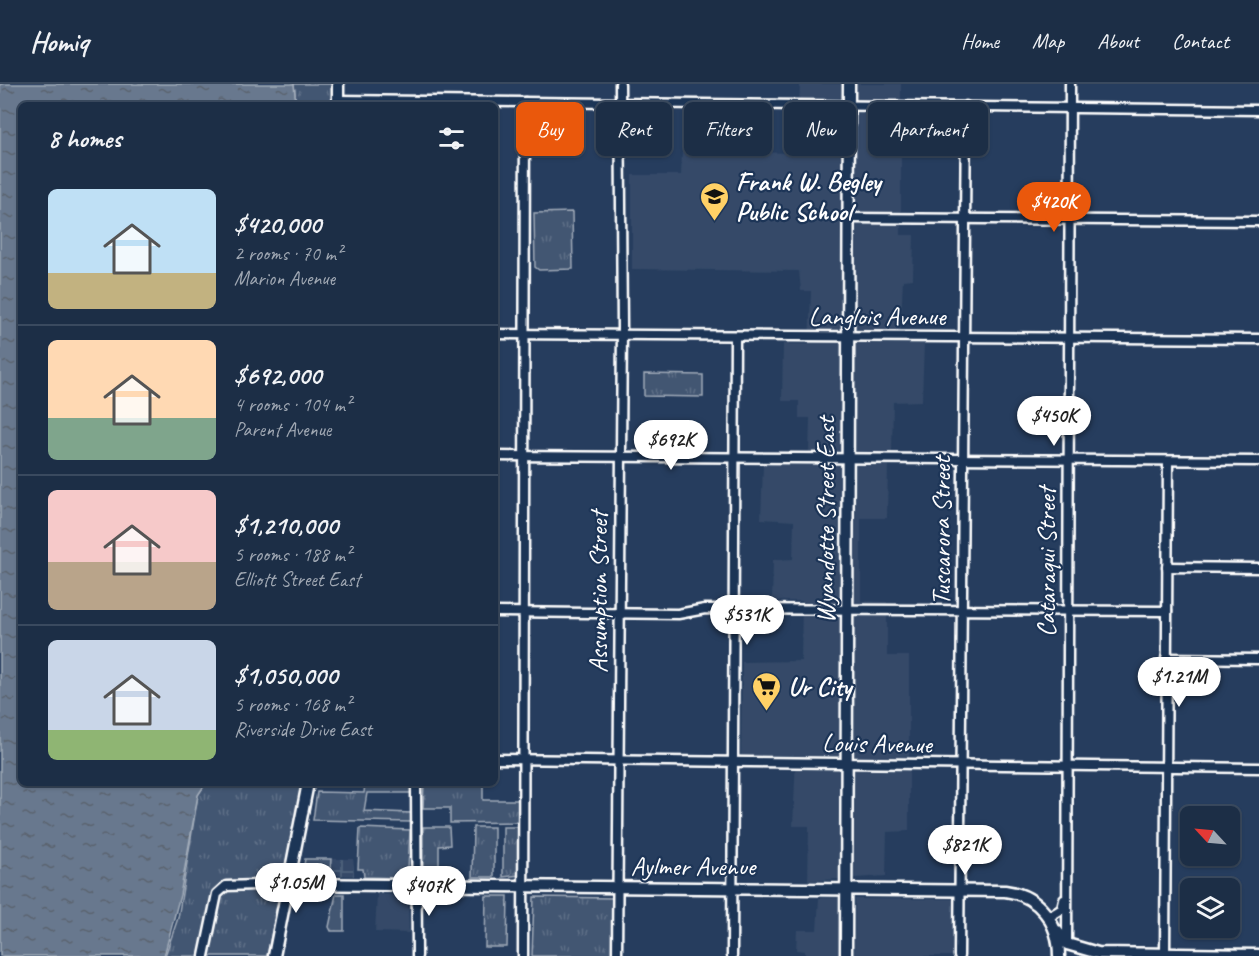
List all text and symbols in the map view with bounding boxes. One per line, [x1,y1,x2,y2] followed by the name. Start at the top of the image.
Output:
[30,24,88,59] text: Homiq
[961,28,999,54] text: Home
[1032,28,1064,54] text: Map
[1097,28,1139,54] text: About
[1172,28,1229,54] text: Contact
[516,102,584,156] chip: Buy
[596,102,672,156] chip: Rent
[684,102,772,156] chip: Filters
[784,102,856,156] chip: New
[868,102,988,156] chip: Apartment
[48,122,121,155] text: 8 homes
[435,122,468,155] icon: filters
[736,165,884,228] place label: Frank W. Begley Public School
[699,180,731,222] school or university icon: Frank W. Begley Public School
[1012,182,1096,233] pin: $420K
[1031,189,1077,214] text: $420K
[234,208,321,241] text: $420,000
[96,213,168,285] icon: home
[234,241,342,266] text: 2 rooms · 70 m²
[234,266,335,291] text: Marion Avenue
[809,300,947,333] street label: Langlois Avenue
[234,359,321,392] text: $692,000
[96,364,168,436] icon: home
[234,392,351,417] text: 4 rooms · 104 m²
[1012,396,1096,447] pin: $450K
[1031,403,1077,428] text: $450K
[809,414,842,623] street label: Wyandotte Street East
[234,417,331,442] text: Parent Avenue
[629,420,713,471] pin: $692K
[648,427,694,452] text: $692K
[925,454,958,606] street label: Tuscarora Street
[1030,484,1063,637] street label: Cataraqui Street
[582,508,615,673] street label: Assumption Street
[234,509,338,542] text: $1,210,000
[96,514,168,586] icon: home
[234,542,351,567] text: 5 rooms · 188 m²
[234,567,360,592] text: Elliott Street East
[705,595,789,646] pin: $531K
[724,602,770,627] text: $531K
[1130,657,1228,708] pin: $1.21M
[234,659,337,692] text: $1,050,000
[96,664,168,736] icon: home
[1152,664,1206,689] text: $1.21M
[751,670,783,712] supermarket icon: Ur City
[788,670,855,703] place label: Ur City
[234,692,351,717] text: 5 rooms · 168 m²
[234,717,372,742] text: Riverside Drive East
[822,726,934,761] street label: Louis Avenue
[1180,806,1240,866] north arrow
[1180,806,1240,938] map controls
[923,825,1007,876] pin: $821K
[942,832,988,857] text: $821K
[631,850,758,883] street label: Aylmer Avenue
[247,863,345,914] pin: $1.05M
[387,866,471,917] pin: $407K
[269,870,323,895] text: $1.05M
[406,873,452,898] text: $407K
[1180,878,1240,938] button: layers

